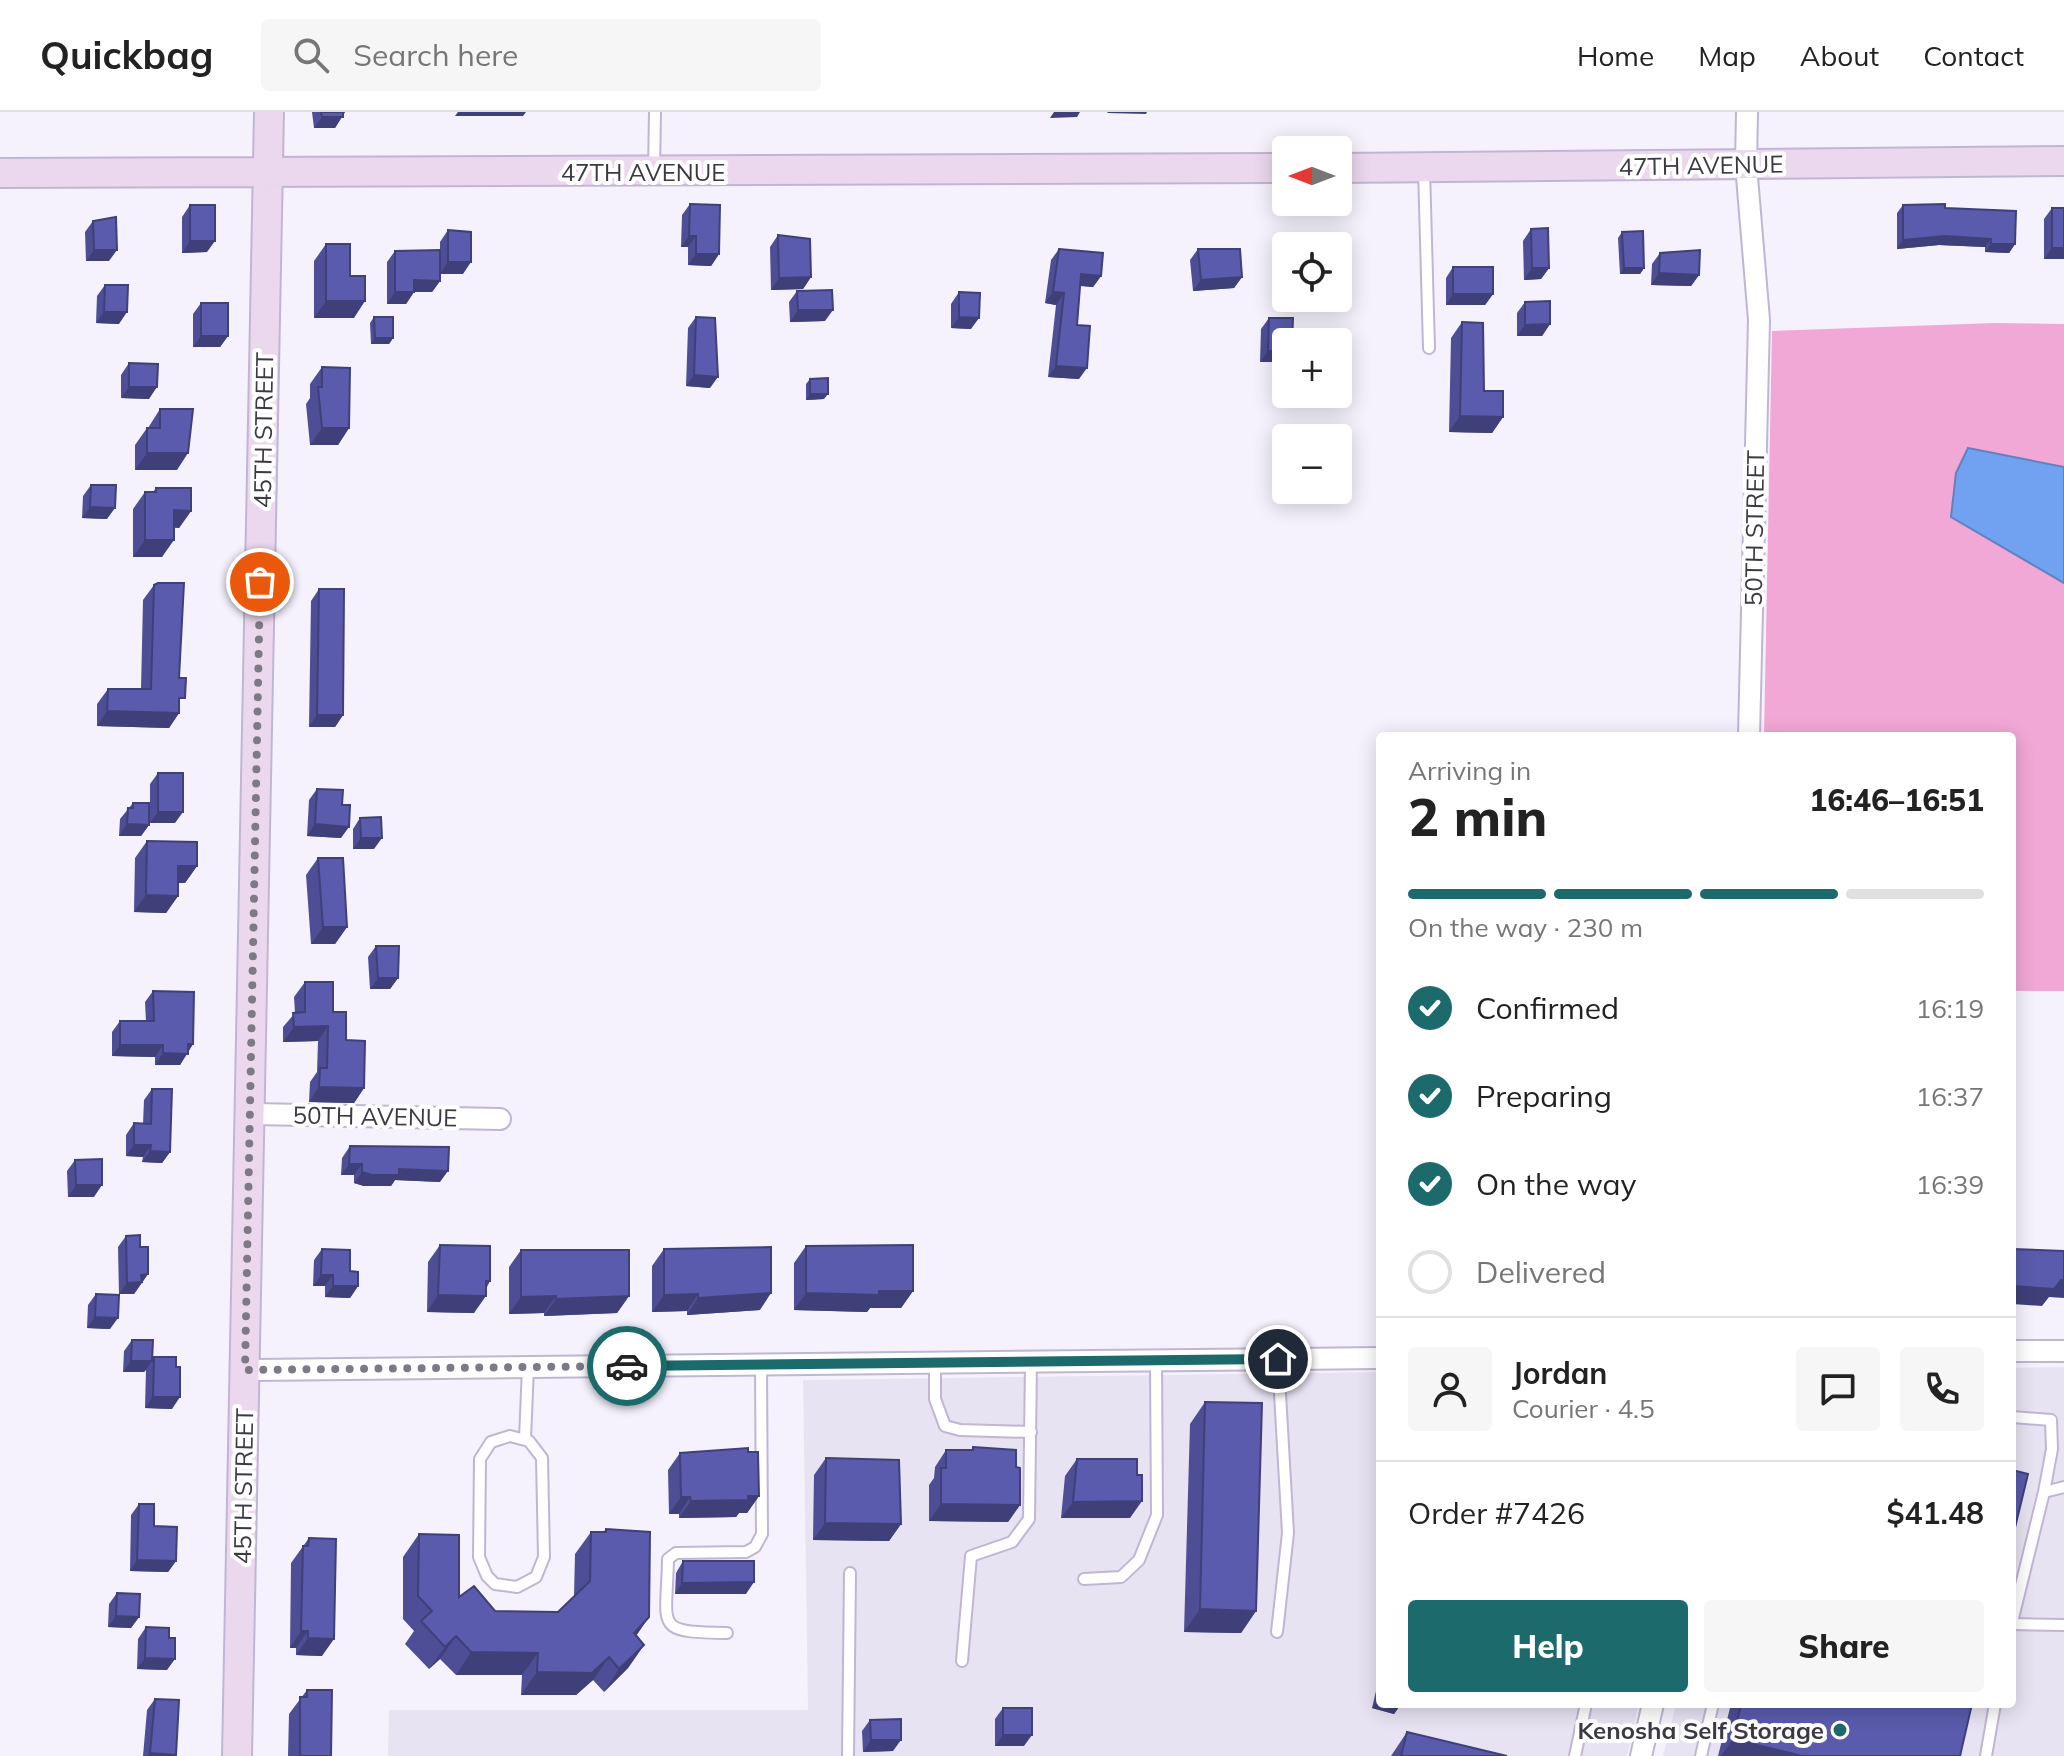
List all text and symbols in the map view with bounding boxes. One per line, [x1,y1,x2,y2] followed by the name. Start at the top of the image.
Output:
[261,19,821,91] search box
[40,31,213,79] text: Quickbag
[289,33,333,77] icon: search
[353,36,518,74] text: Search here
[1577,38,1654,73] text: Home
[1698,38,1756,73] text: Map
[1800,38,1879,73] text: About
[1923,38,2024,73] text: Contact
[1272,136,1352,216] north arrow
[1272,136,1352,504] map controls
[1618,149,1784,181] street label: 47TH AVENUE
[561,157,725,187] street label: 47TH AVENUE
[1272,232,1352,312] button: locate
[1272,328,1352,408] button: +
[247,351,279,508] street label: 45TH STREET
[1272,424,1352,504] button: −
[1738,449,1770,606] street label: 50TH STREET
[226,548,294,616] pin
[238,560,282,604] icon: bag
[1408,754,1531,787] text: Arriving in
[1809,781,1984,819] text: 16:46–16:51
[1408,784,1547,849] text: 2 min
[1408,911,1643,944] text: On the way · 230 m
[1408,986,1452,1030] icon: check
[1476,989,1619,1027] text: Confirmed
[1916,992,1984,1025] text: 16:19
[1408,1074,1452,1118] icon: check
[1476,1077,1612,1115] text: Preparing
[1916,1080,1984,1113] text: 16:37
[292,1100,458,1132] street label: 50TH AVENUE
[1408,1162,1452,1206] icon: check
[1476,1165,1636,1203] text: On the way
[1916,1168,1984,1201] text: 16:39
[1476,1253,1606,1291] text: Delivered
[1244,1325,1312,1393] pin
[587,1326,667,1406] courier
[1256,1337,1300,1381] icon: home
[605,1344,649,1388] icon: car
[1408,1347,1492,1431] button: person
[1796,1347,1880,1431] button: chat
[1900,1347,1984,1431] button: phone
[1512,1354,1607,1392] text: Jordan
[1512,1392,1655,1425] text: Courier · 4.5
[227,1407,259,1564] street label: 45TH STREET
[1408,1494,1585,1532] text: Order #7426
[1887,1494,1984,1532] text: $41.48
[1408,1600,1688,1692] button: Help
[1704,1600,1984,1692] button: Share
[1577,1715,1824,1745] place label: Kenosha Self Storage
[1831,1721,1849,1739] marker: Kenosha Self Storage

